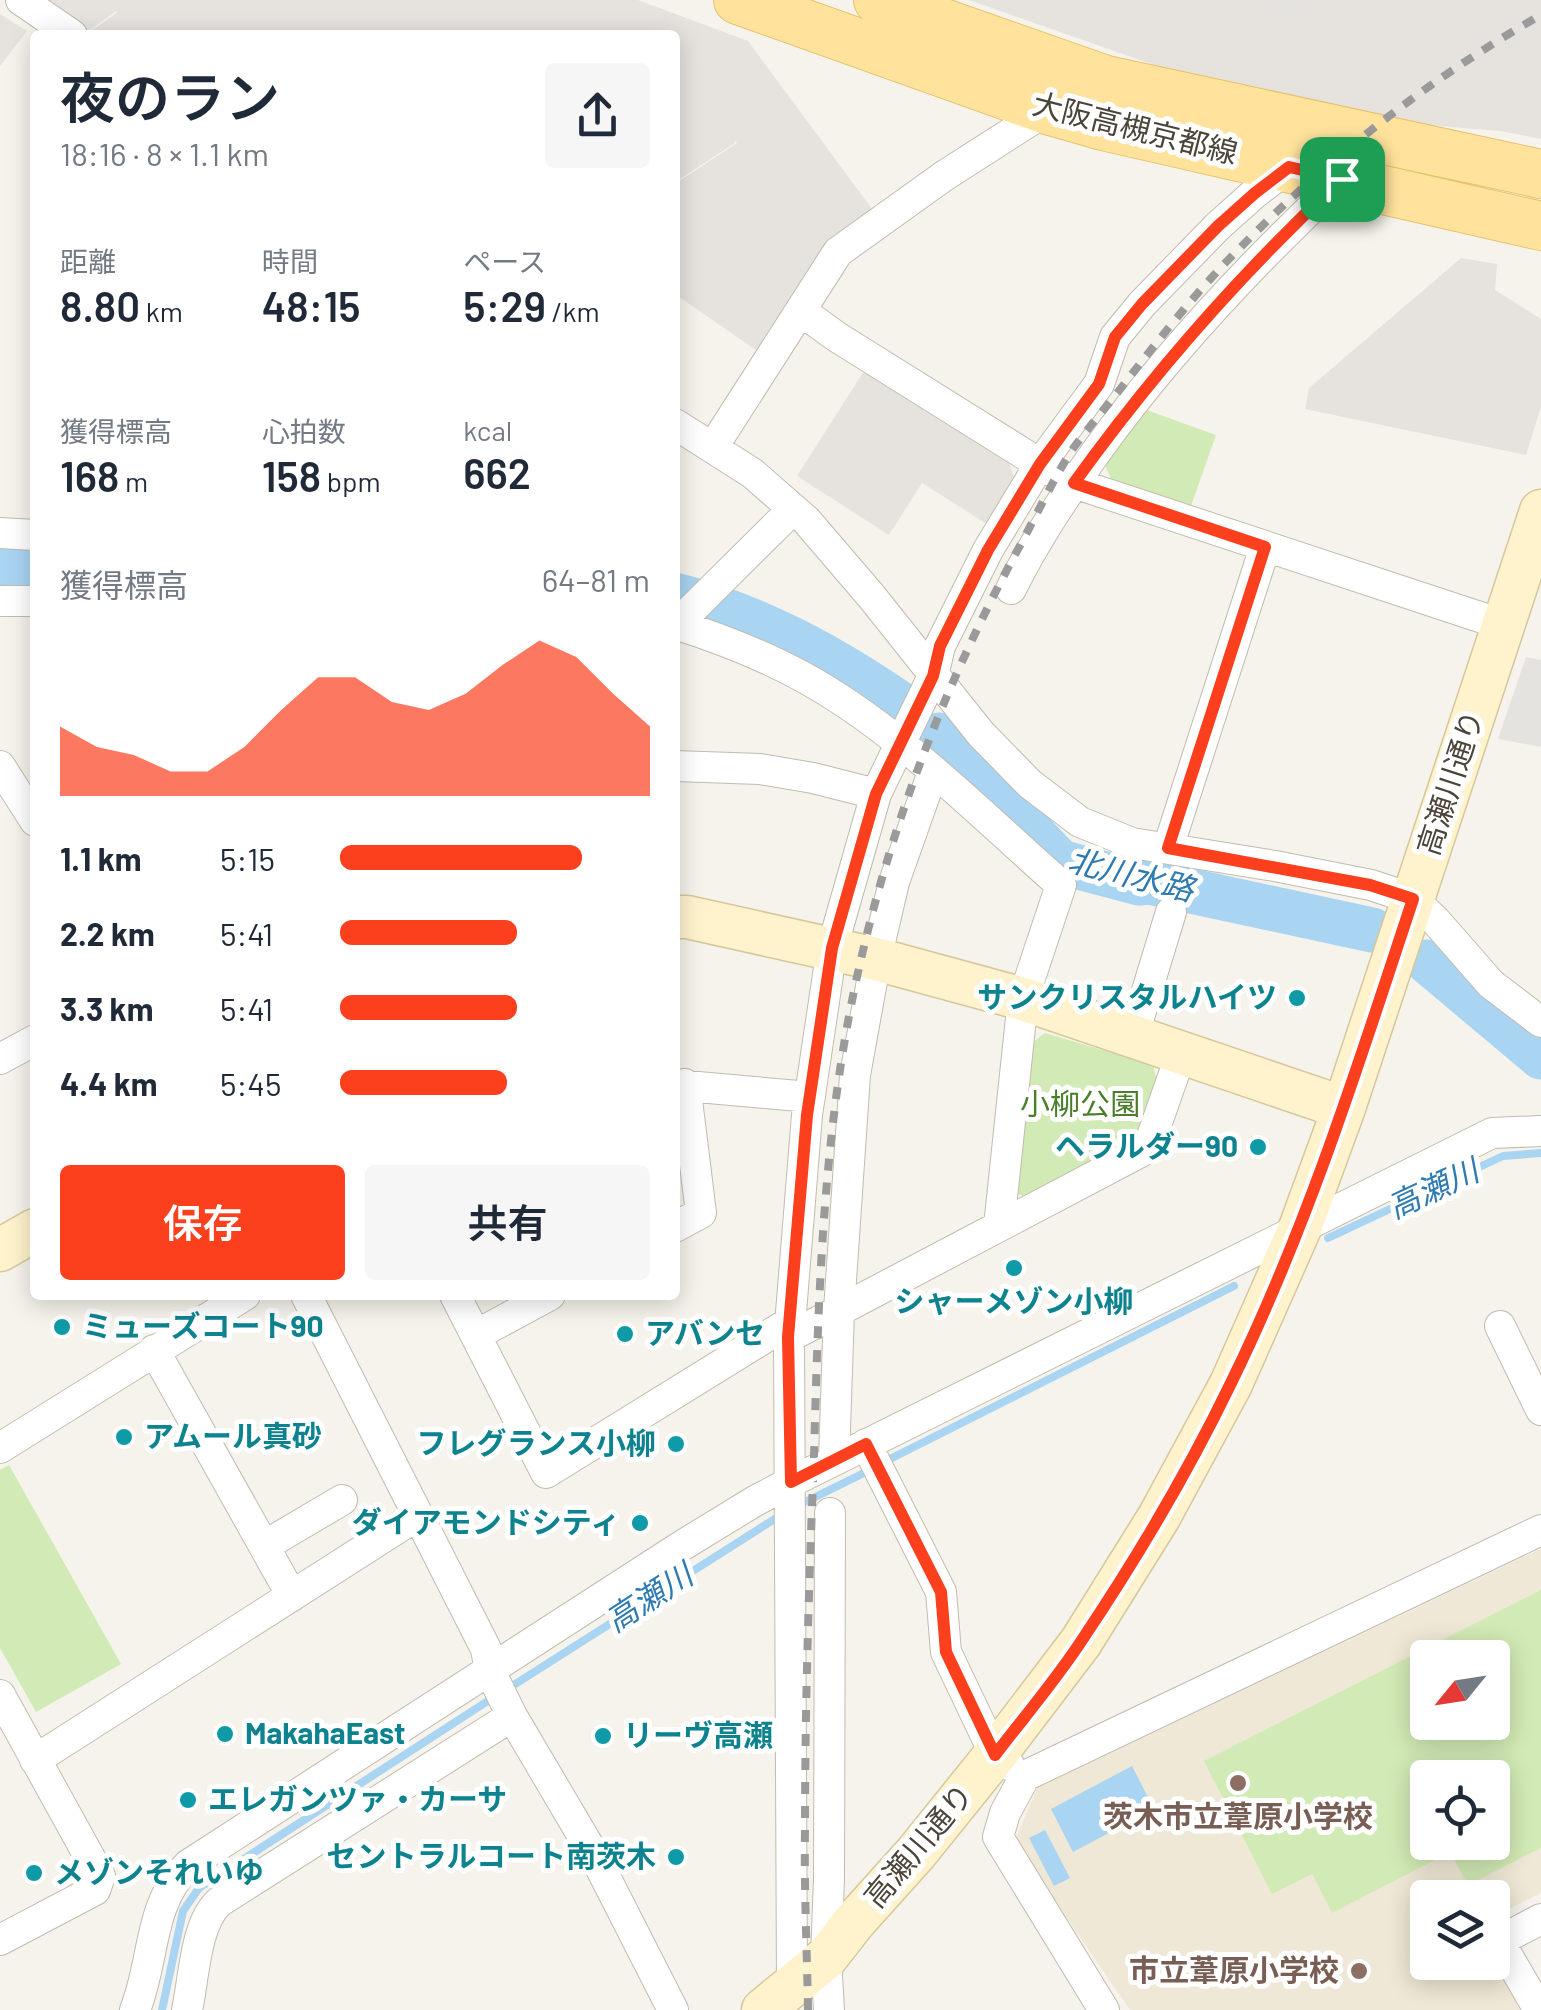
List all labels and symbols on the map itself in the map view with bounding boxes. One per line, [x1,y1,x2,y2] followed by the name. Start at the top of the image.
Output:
[1029,84,1242,170] street label: 大阪高槻京都線
[1300,137,1385,222] pin
[1409,705,1489,859] street label: 高瀬川通り
[1065,839,1201,908] water label: 北川水路
[978,978,1277,1014] place label: サンクリスタルハイツ
[1286,987,1308,1009] marker: サンクリスタルハイツ
[1020,1085,1140,1121] park label: 小柳公園
[1055,1127,1238,1163] place label: ヘラルダー90
[1247,1136,1269,1158] marker: ヘラルダー90
[1381,1148,1486,1225] water label: 高瀬川
[1003,1257,1025,1279] marker: シャーメゾン小柳
[895,1282,1133,1318] place label: シャーメゾン小柳
[82,1307,324,1343] place label: ミューズコート90
[645,1314,765,1350] place label: アバンセ
[51,1316,73,1338] marker: ミューズコート90
[614,1323,636,1345] marker: アバンセ
[144,1417,322,1453] place label: アムール真砂
[417,1424,656,1460] place label: フレグランス小柳
[113,1426,135,1448] marker: アムール真砂
[665,1433,687,1455] marker: フレグランス小柳
[352,1503,620,1539] place label: ダイアモンドシティ
[629,1512,651,1534] marker: ダイアモンドシティ
[597,1553,701,1638] water label: 高瀬川
[1410,1640,1510,1740] north arrow
[245,1714,406,1750] place label: MakahaEast
[623,1716,773,1752] place label: リーヴ高瀬
[214,1723,236,1745] marker: MakahaEast
[592,1725,614,1747] marker: リーヴ高瀬
[1227,1772,1249,1794] marker: 茨木市立葦原小学校
[855,1776,979,1914] street label: 高瀬川通り
[208,1780,507,1816] place label: エレガンツァ・カーサ
[177,1789,199,1811] marker: エレガンツァ・カーサ
[1103,1797,1373,1833] place label: 茨木市立葦原小学校
[327,1837,656,1873] place label: セントラルコート南茨木
[665,1846,687,1868] marker: セントラルコート南茨木
[54,1853,264,1889] place label: メゾンそれいゆ
[23,1862,45,1884] marker: メゾンそれいゆ
[1129,1951,1339,1987] place label: 市立葦原小学校
[1348,1960,1370,1982] marker: 市立葦原小学校

